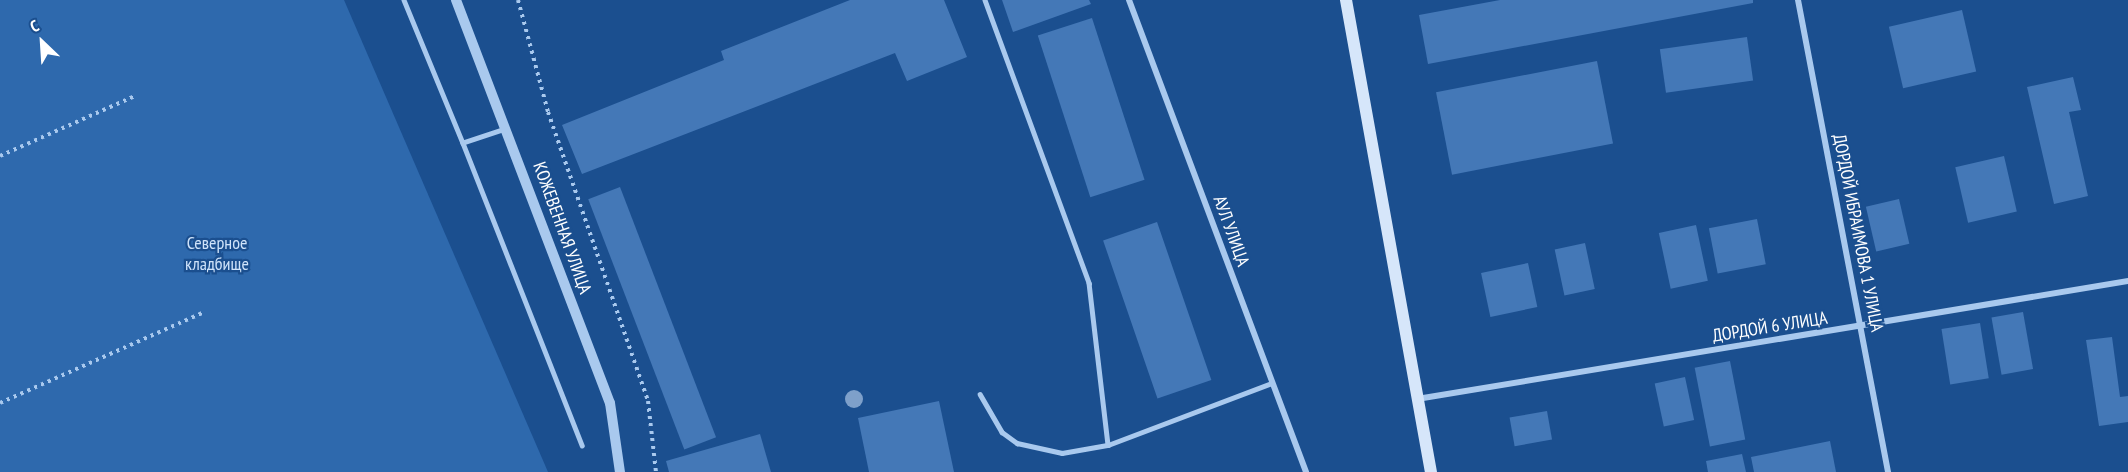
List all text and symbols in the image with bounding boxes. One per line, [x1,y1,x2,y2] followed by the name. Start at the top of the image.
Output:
[12,12,72,72] north arrow
[27,15,42,36] text: С
[1828,132,1888,334] street label: ДОРДОЙ ИБРАИМОВА 1 УЛИЦА
[528,159,596,297] street label: КОЖЕВЕННАЯ УЛИЦА
[1208,193,1254,269] street label: АУЛ УЛИЦА
[185,233,249,276] park label: Северное кладбище
[1711,307,1829,347] street label: ДОРДОЙ 6 УЛИЦА

